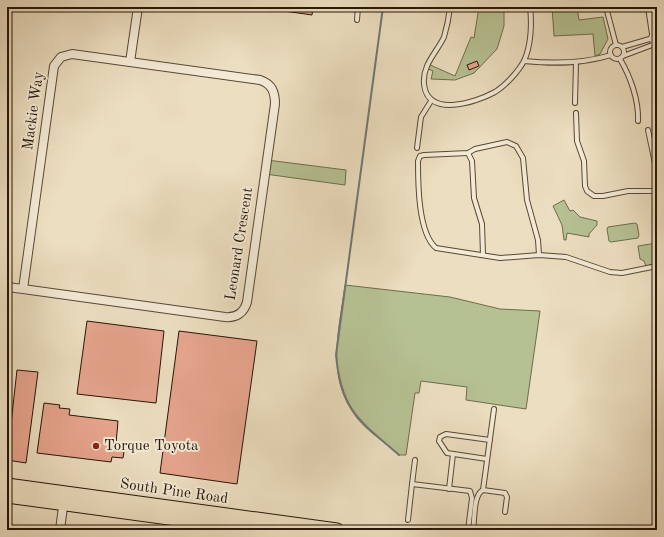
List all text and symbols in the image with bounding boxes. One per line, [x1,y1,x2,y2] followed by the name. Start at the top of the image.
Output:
[21,71,47,151] street label: Mackie Way
[224,186,256,302] street label: Leonard Crescent
[104,439,199,454] place label: Torque Toyota
[91,441,101,451] marker: Torque Toyota
[119,477,229,507] street label: South Pine Road

